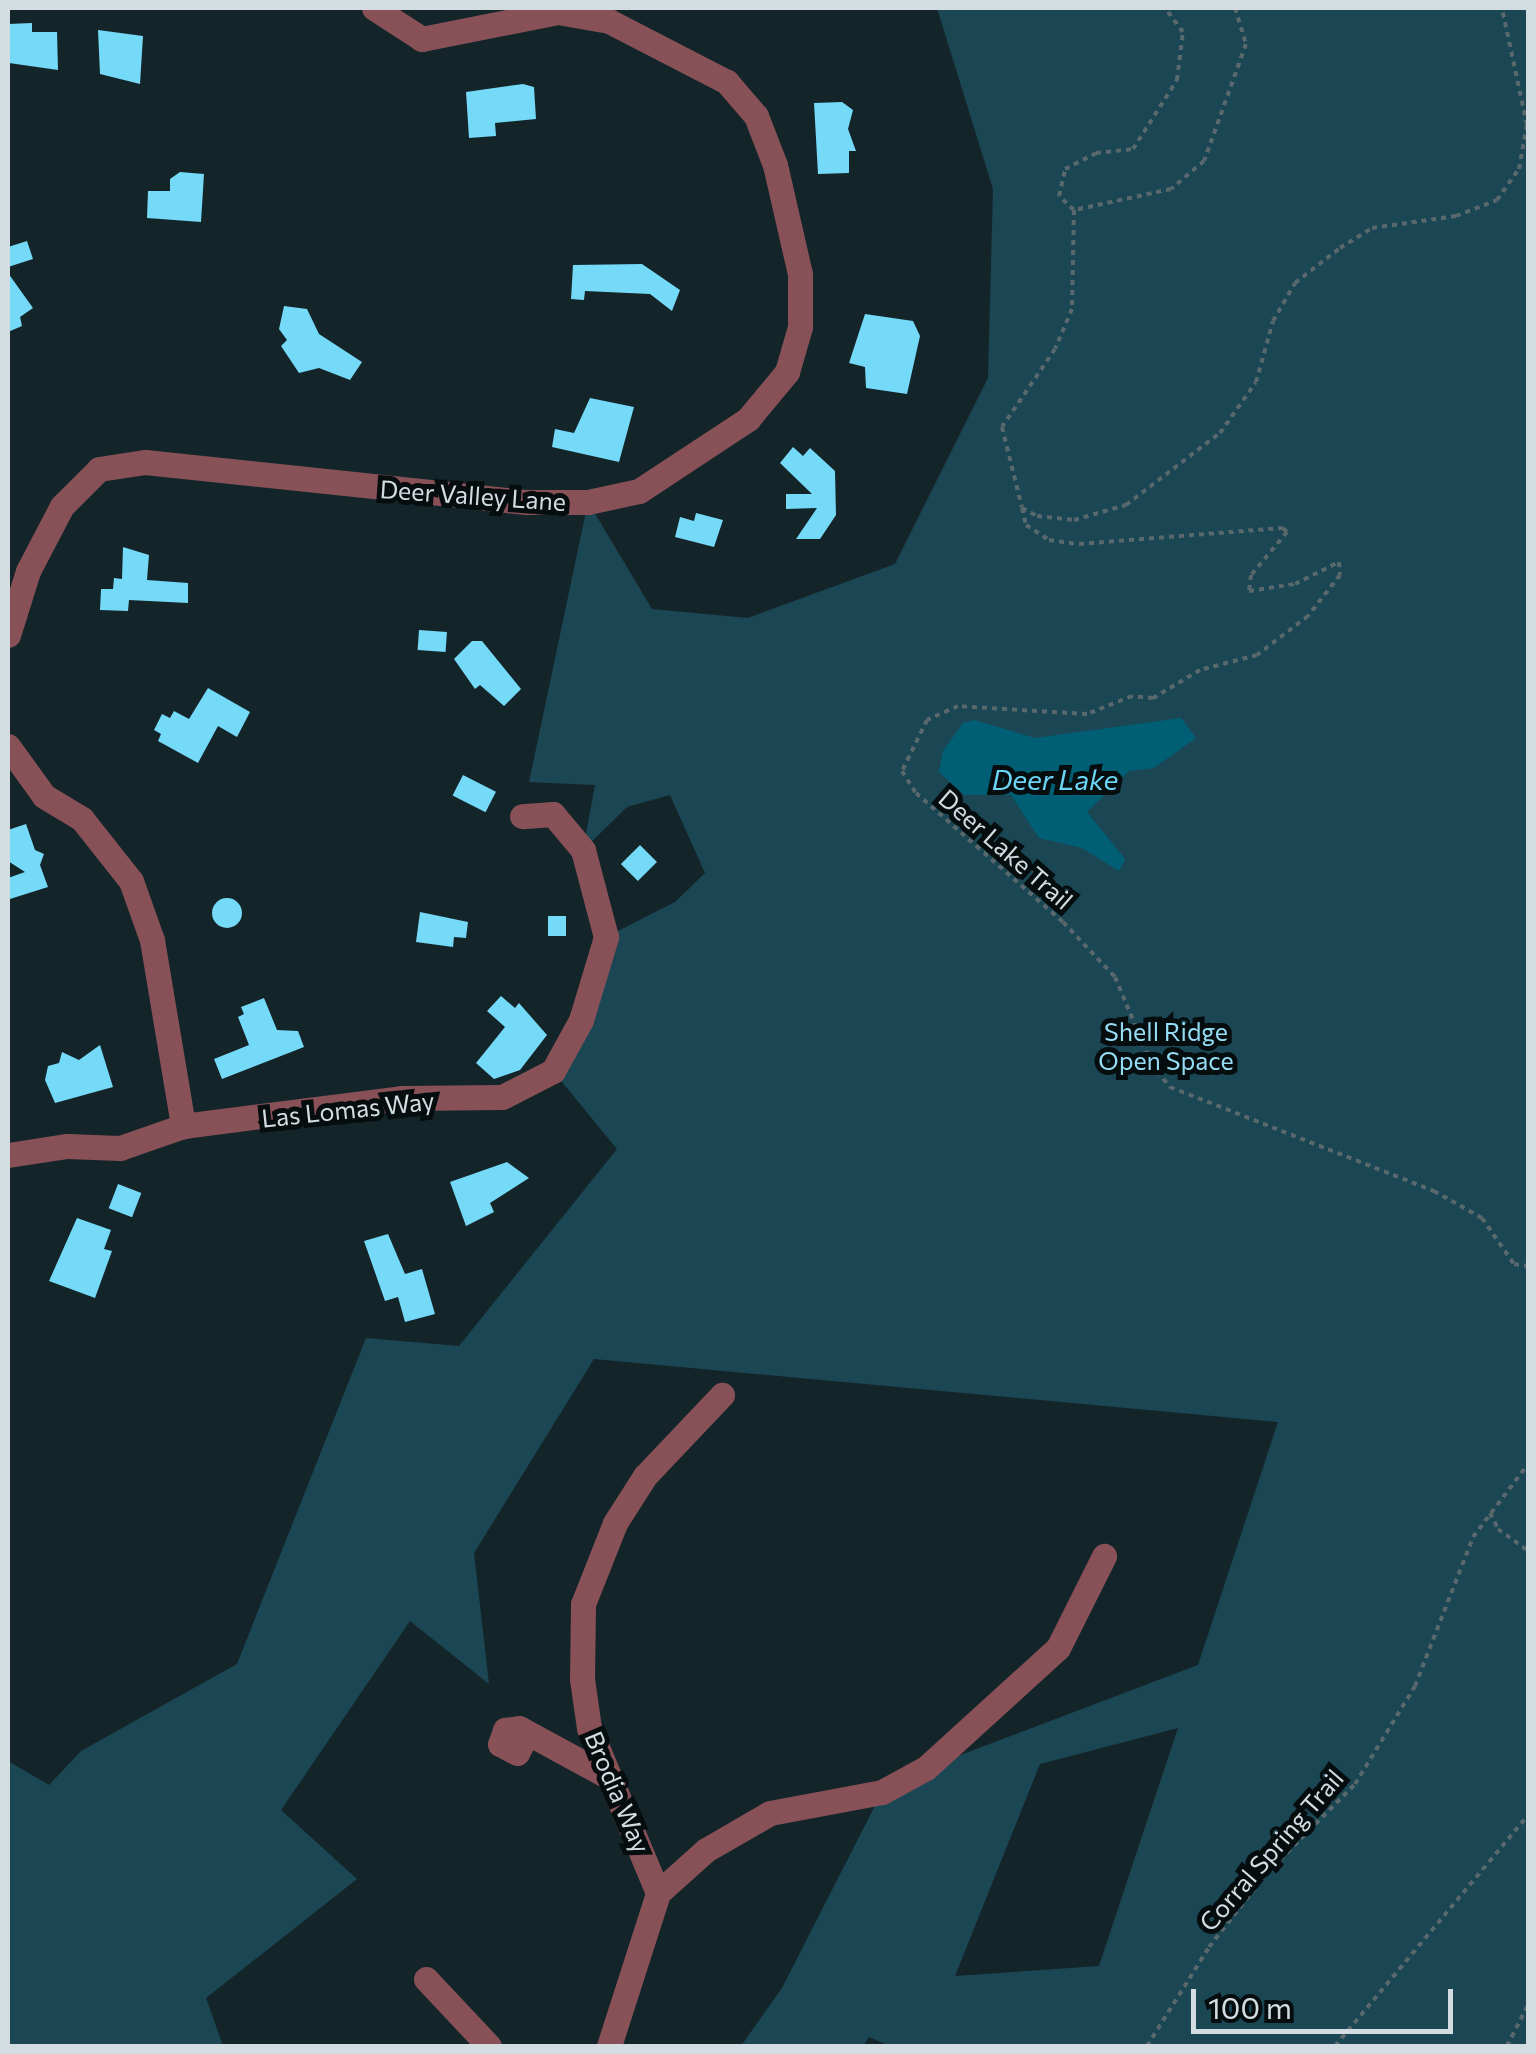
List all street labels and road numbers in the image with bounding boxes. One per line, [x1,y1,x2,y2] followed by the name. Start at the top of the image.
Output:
[379,474,567,516] street label: Deer Valley Lane
[933,783,1079,915] street label: Deer Lake Trail
[260,1085,436,1133] street label: Las Lomas Way
[579,1727,657,1857] street label: Brodia Way
[1193,1763,1349,1937] street label: Corral Spring Trail

